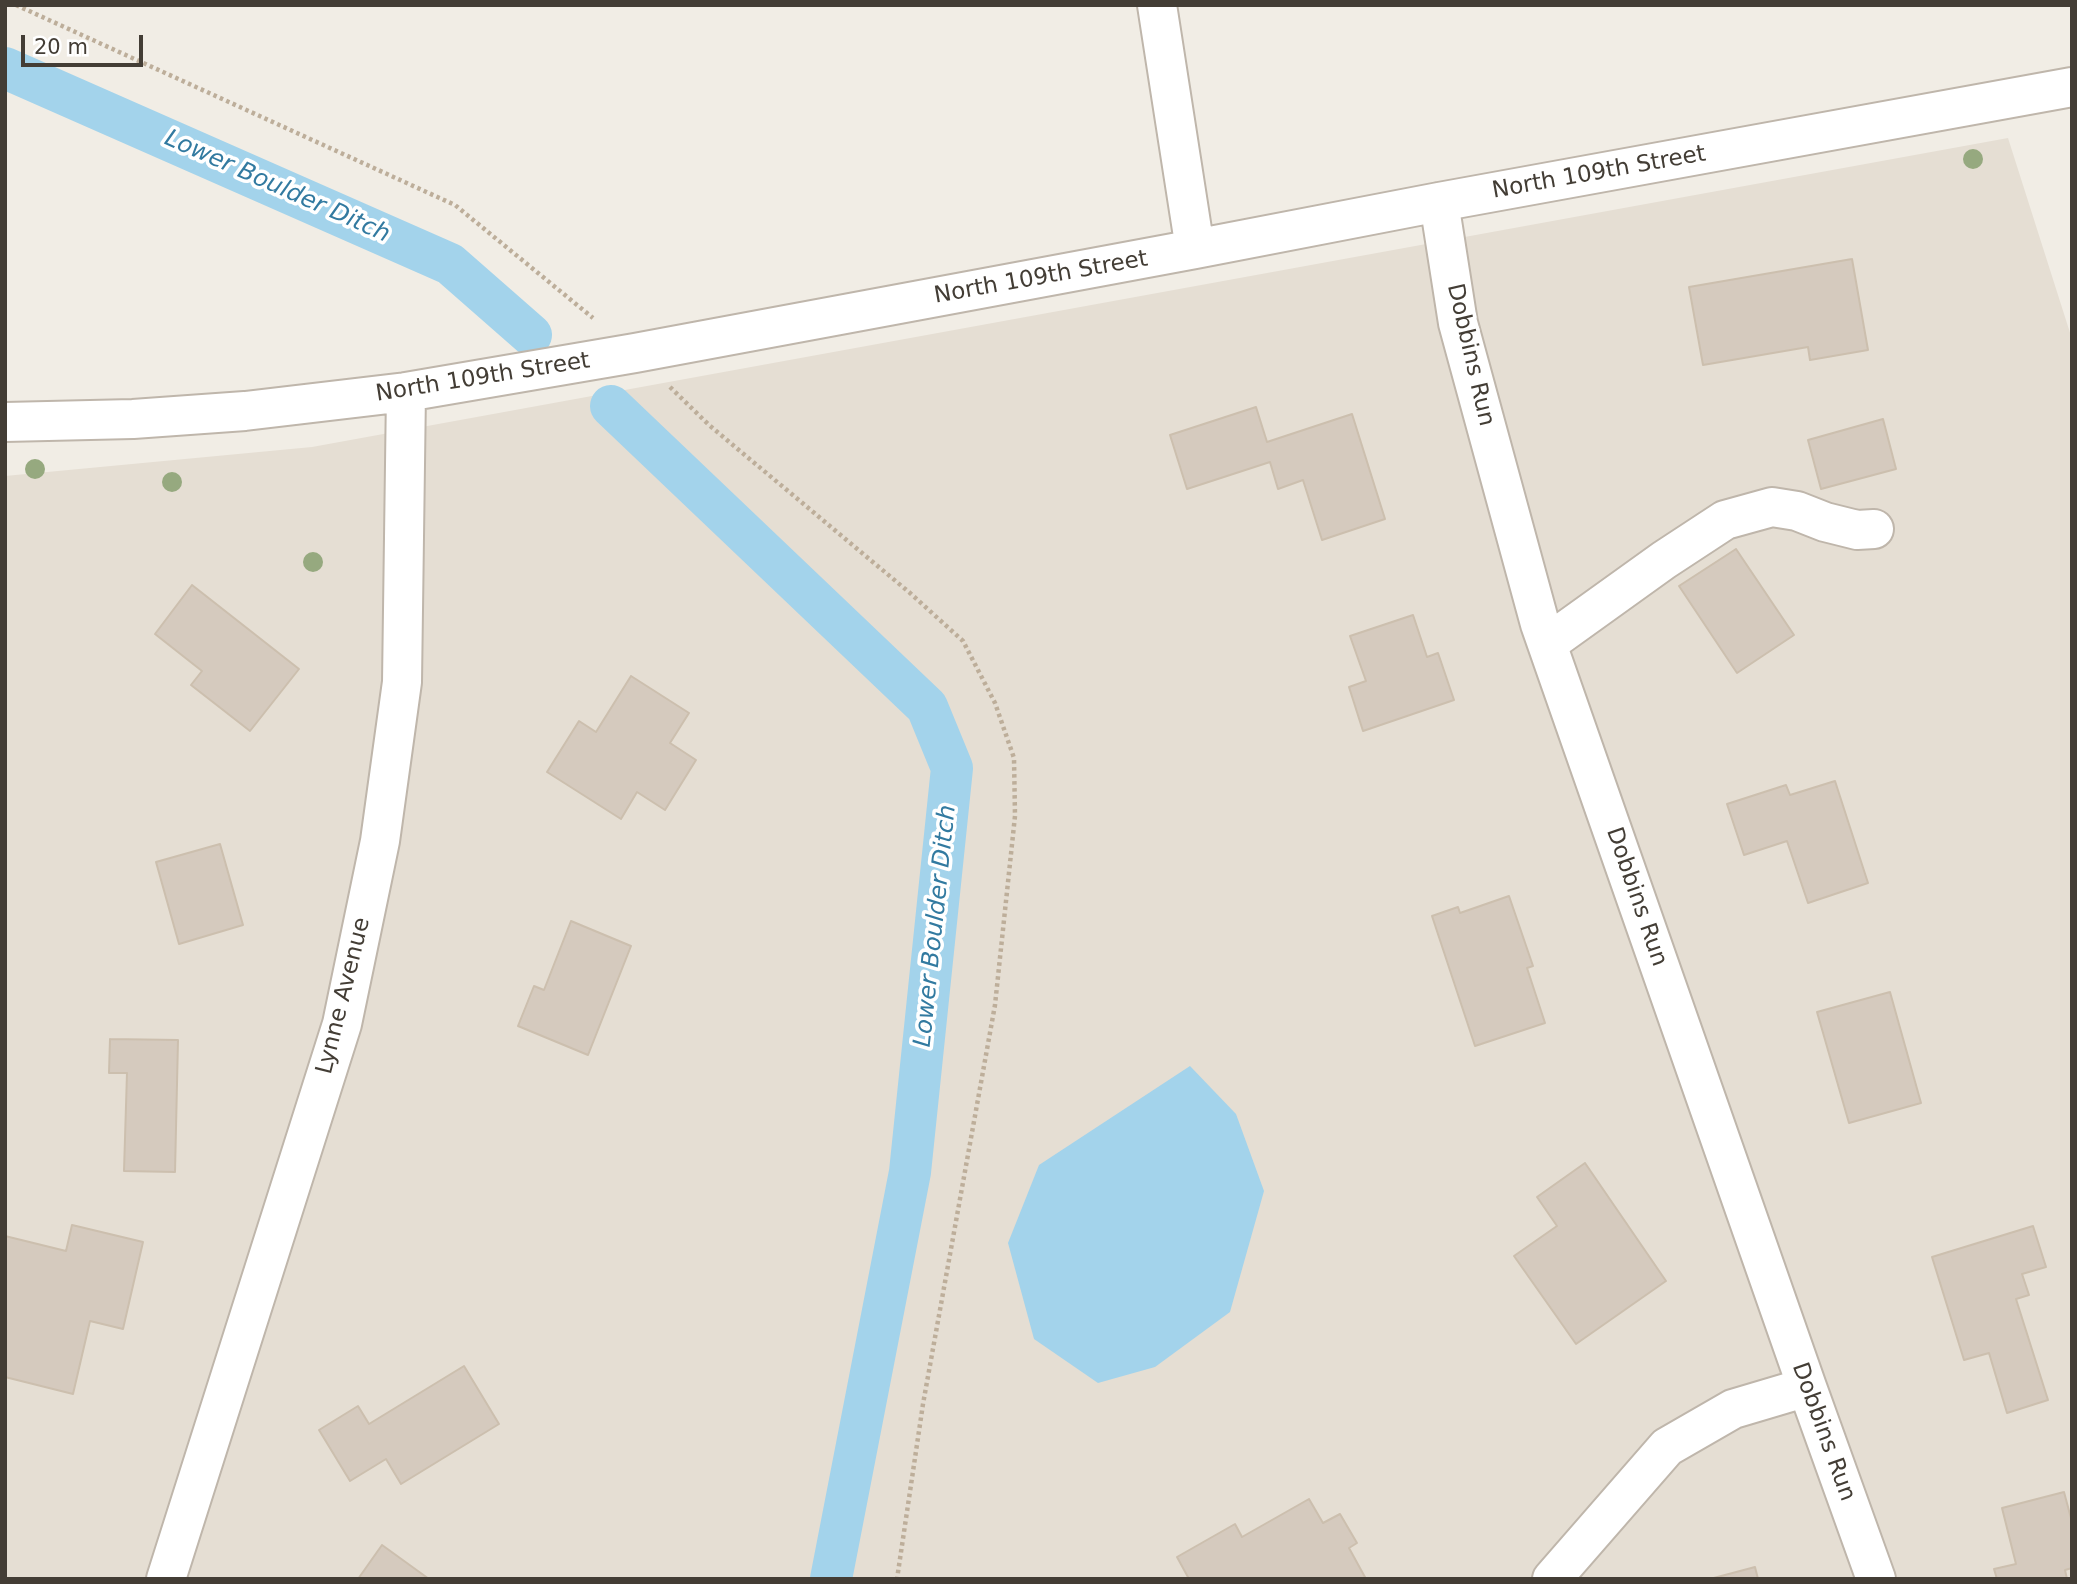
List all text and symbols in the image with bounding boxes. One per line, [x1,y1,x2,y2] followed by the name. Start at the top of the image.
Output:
[24,21,147,65] scale bar
[34,35,88,59] text: 20 m
[160,124,394,250] water label: Lower Boulder Ditch
[1490,141,1708,205] street label: North 109th Street
[932,246,1150,310] street label: North 109th Street
[1440,281,1500,429] street label: Dobbins Run
[374,347,592,409] street label: North 109th Street
[909,803,963,1049] water label: Lower Boulder Ditch
[1599,824,1673,970] street label: Dobbins Run
[311,915,377,1077] street label: Lynne Avenue
[1785,1359,1861,1505] street label: Dobbins Run

